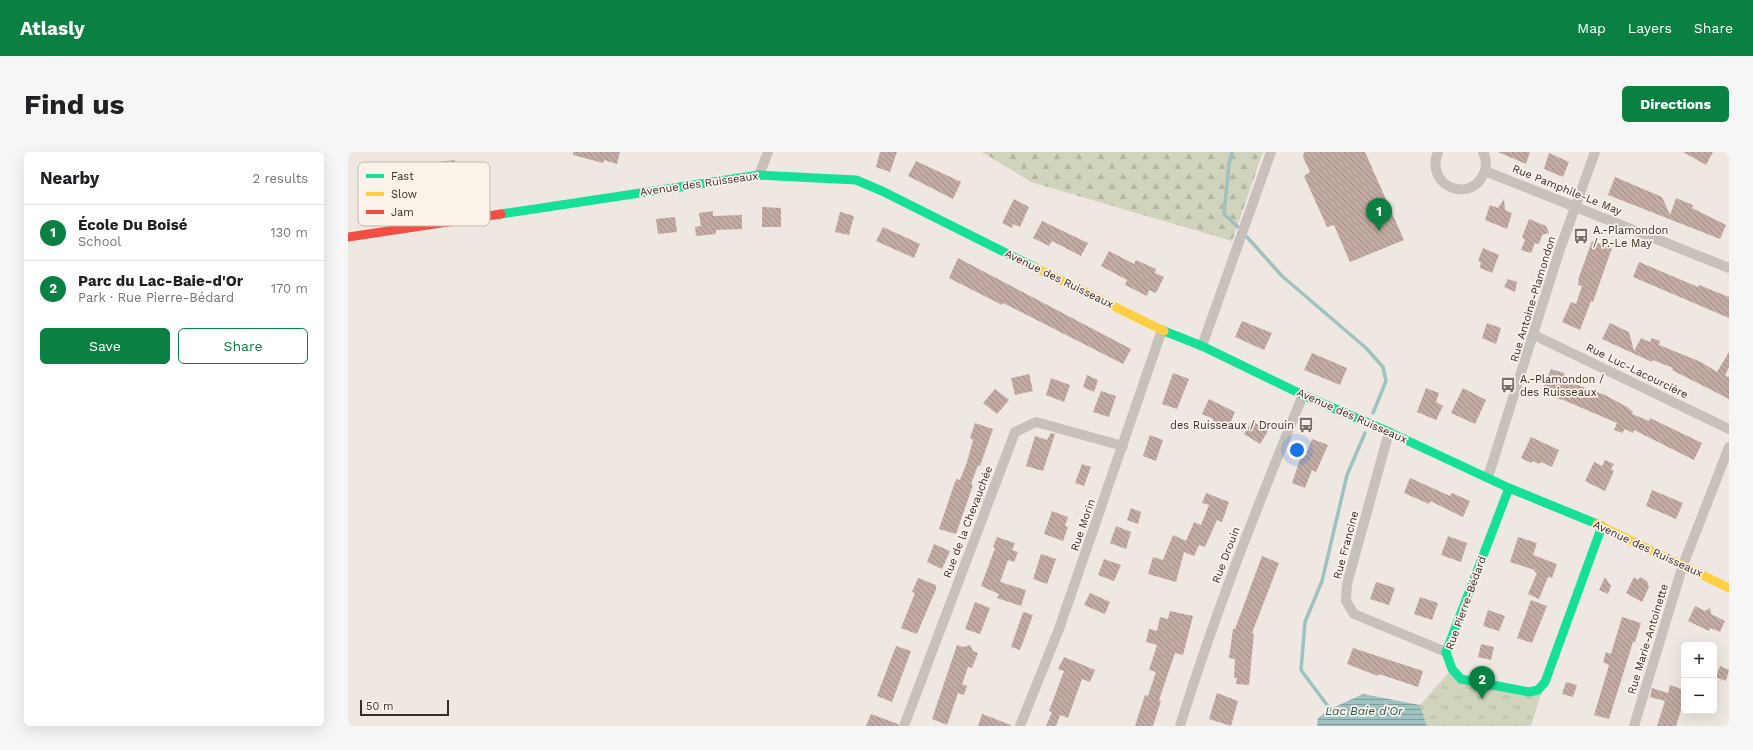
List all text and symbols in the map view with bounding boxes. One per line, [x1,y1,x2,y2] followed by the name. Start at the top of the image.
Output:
[20,17,85,40] text: Atlasly
[1577,20,1606,36] text: Map
[1628,20,1672,36] text: Layers
[1694,20,1733,36] text: Share
[1622,86,1729,122] button: Directions
[24,88,124,121] text: Find us
[358,162,490,226] legend
[1510,162,1624,218] street label: Rue Pamphile-Le May
[40,168,99,188] text: Nearby
[639,169,759,199] street label: Avenue des Ruisseaux
[391,170,414,183] text: Fast
[253,171,308,186] text: 2 results
[391,188,417,201] text: Slow
[1366,198,1392,231] pin: 1
[391,206,414,219] text: Jam
[78,216,187,234] text: École Du Boisé
[1593,224,1668,250] place label: A.-Plamondon / P.-Le May
[50,225,56,240] text: 1
[270,225,308,240] text: 130 m
[1572,227,1590,245] bus stop icon: A.-Plamondon / P.-Le May
[78,234,121,249] text: School
[1508,234,1558,364] street label: Rue Antoine-Plamondon
[1003,247,1116,311] street label: Avenue des Ruisseaux
[78,272,243,290] text: Parc du Lac-Baie-d'Or
[49,281,57,296] text: 2
[271,281,308,296] text: 170 m
[78,290,234,305] text: Park · Rue Pierre-Bédard
[40,328,170,364] button: Save
[178,328,308,364] button: Share
[1584,341,1690,401] street label: Rue Luc-Lacourcière
[1520,373,1604,399] place label: A.-Plamondon / des Ruisseaux
[1499,376,1517,394] bus stop icon: A.-Plamondon / des Ruisseaux
[1295,386,1409,446] street label: Avenue des Ruisseaux
[1297,416,1315,434] bus stop icon: des Ruisseaux / Drouin
[1170,419,1294,432] place label: des Ruisseaux / Drouin
[1287,440,1307,460] your location
[941,464,995,580] street label: Rue de la Chevauchée
[1068,497,1098,553] street label: Rue Morin
[1331,510,1361,580] street label: Rue Francine
[1591,518,1705,580] street label: Avenue des Ruisseaux
[1209,525,1243,585] street label: Rue Drouin
[1443,554,1489,652] street label: Rue Pierre-Bédard
[1625,582,1671,696] street label: Rue Marie-Antoinette
[1681,642,1717,714] map controls
[1681,642,1717,678] button: +
[1469,666,1495,699] pin: 2
[1681,678,1717,714] button: −
[360,698,449,717] scale bar
[366,700,393,713] text: 50 m
[1325,704,1404,718] water label: Lac Baie d'Or

